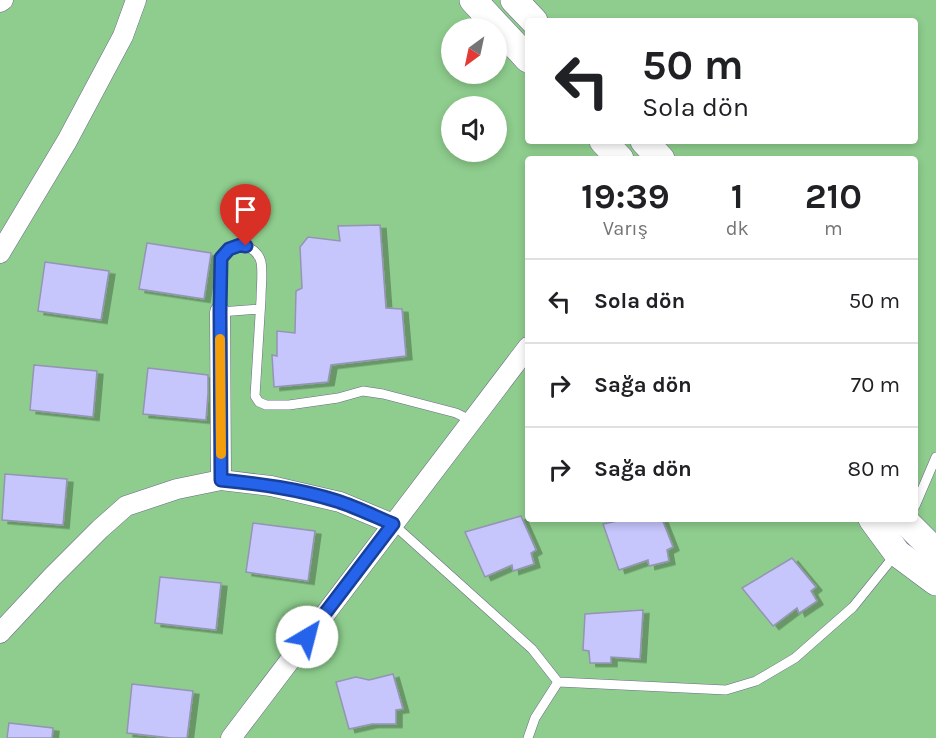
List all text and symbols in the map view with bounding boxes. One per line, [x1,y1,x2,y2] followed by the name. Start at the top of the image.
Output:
[441,18,507,84] north arrow
[441,18,507,162] map controls
[642,40,744,90] text: 50 m
[543,42,621,120] icon: left
[642,91,749,123] text: Sola dön
[441,96,507,162] button: sound
[581,175,670,217] text: 19:39
[731,175,744,217] text: 1
[805,175,862,217] text: 210
[220,184,271,246] pin
[229,193,262,226] icon: arrive
[603,217,648,240] text: Varış
[726,217,749,240] text: dk
[824,217,843,240] text: m
[543,285,576,318] icon: left
[594,288,685,314] text: Sola dön
[849,288,900,314] text: 50 m
[543,369,576,402] icon: right
[594,372,692,398] text: Sağa dön
[851,372,900,398] text: 70 m
[543,453,576,486] icon: right
[594,456,692,482] text: Sağa dön
[848,456,900,482] text: 80 m
[275,605,339,669] position arrow

